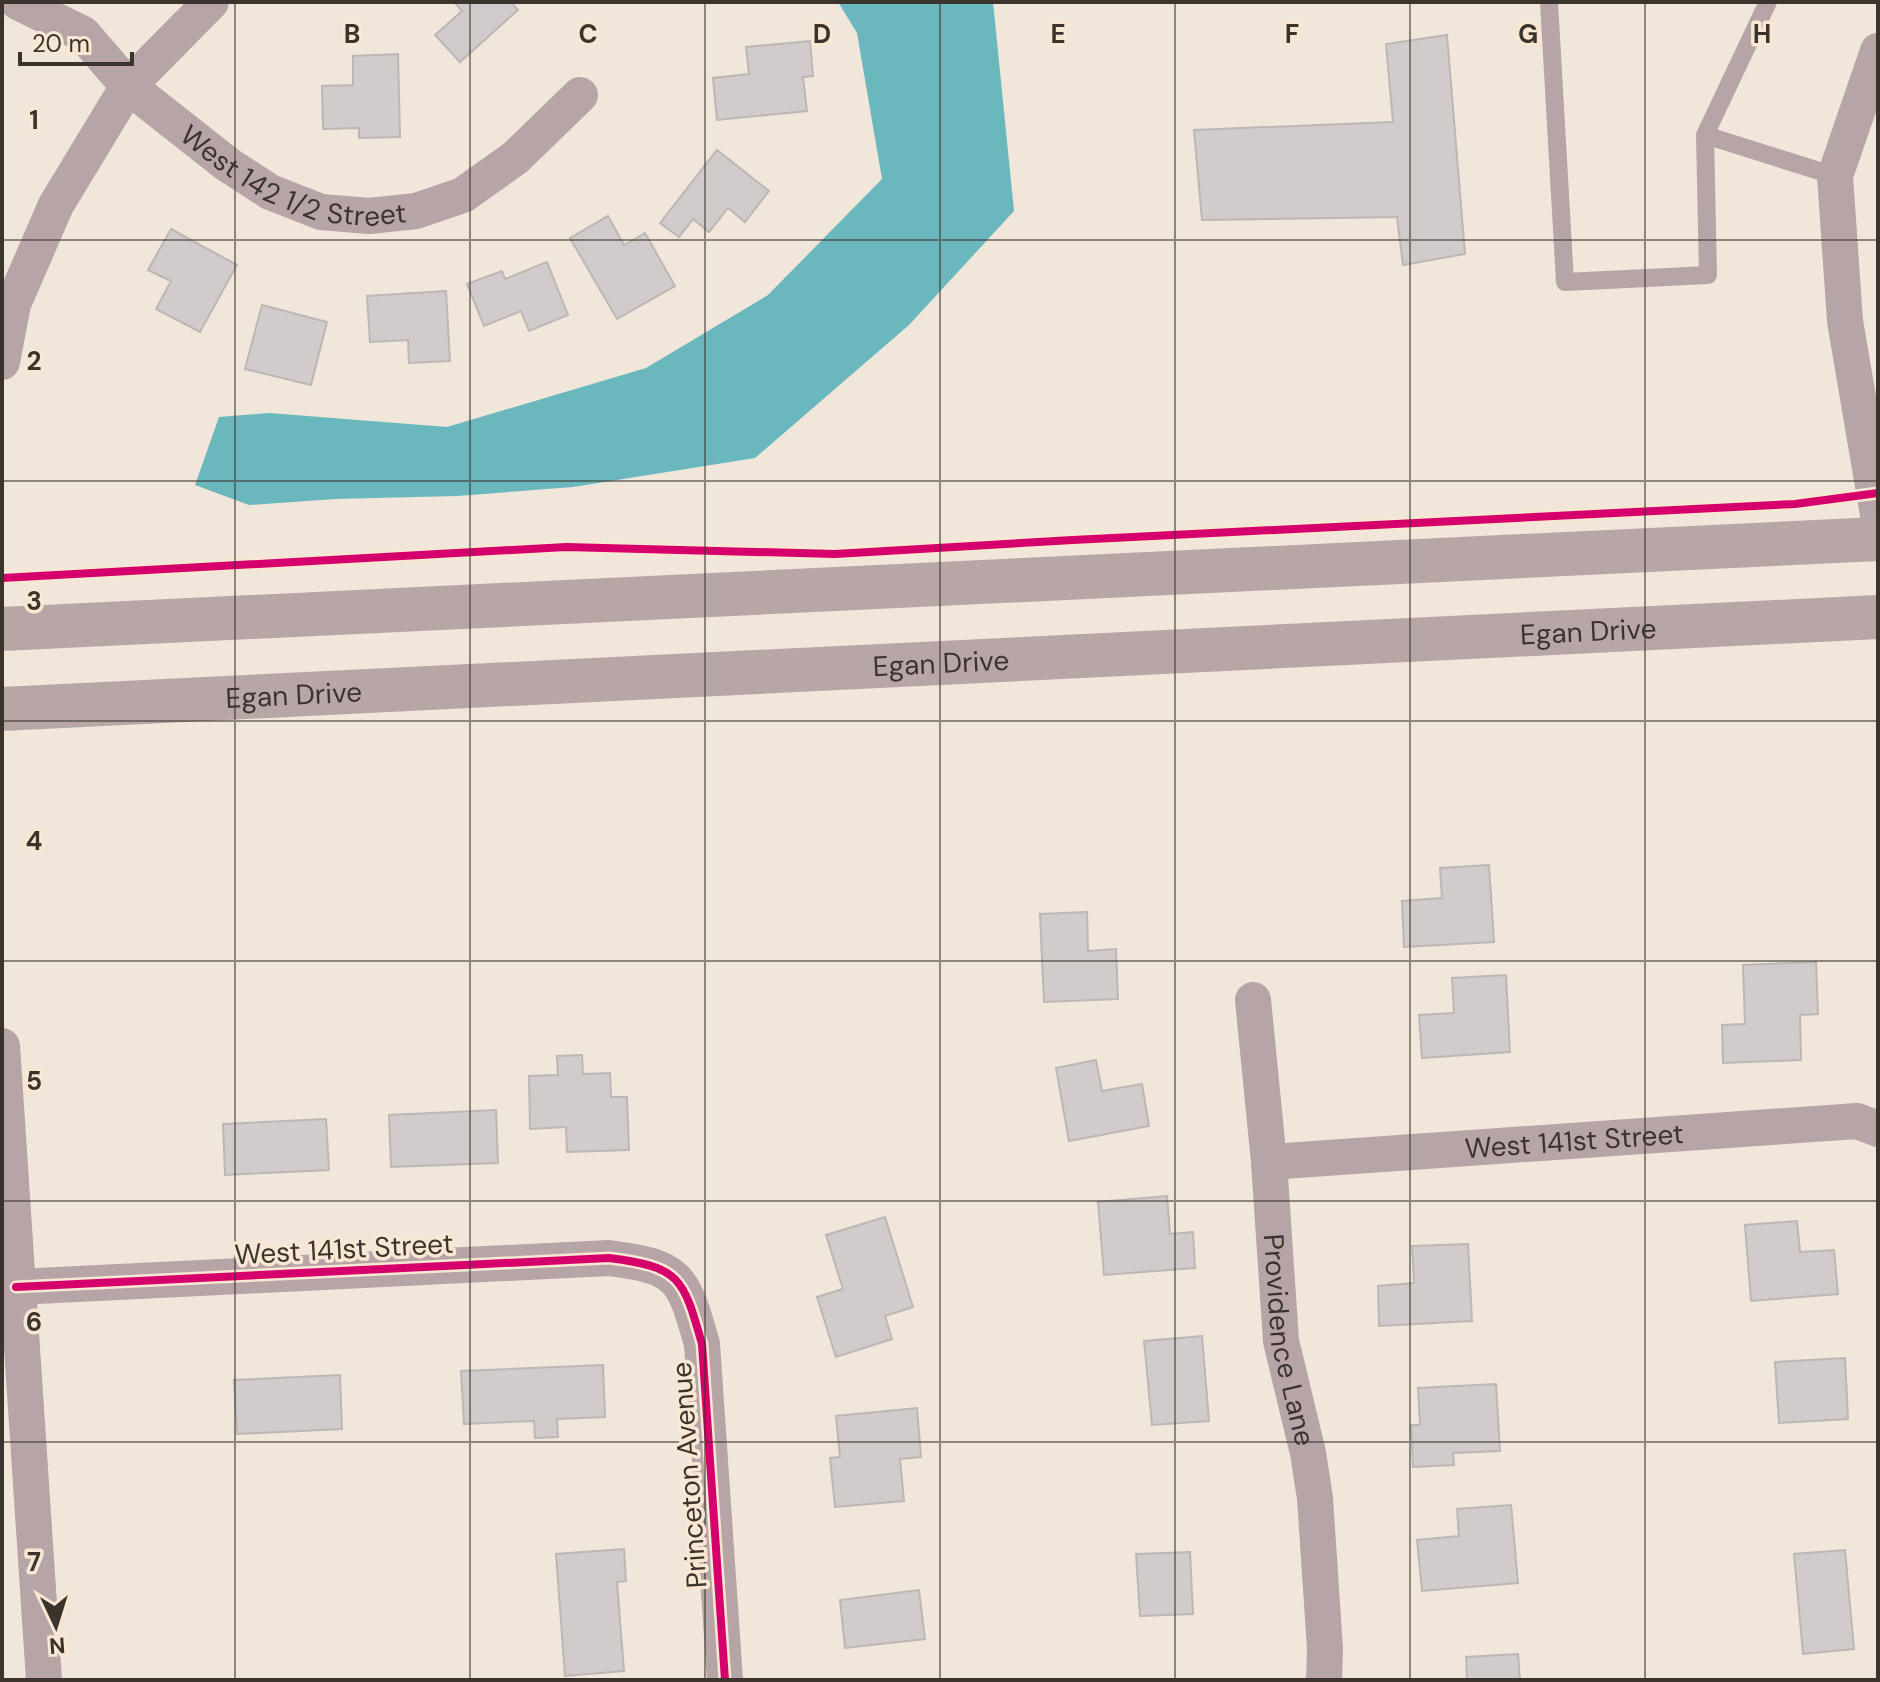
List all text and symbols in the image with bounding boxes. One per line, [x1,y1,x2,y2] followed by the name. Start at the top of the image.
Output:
[20,16,132,66] scale bar
[344,17,360,51] text: B
[578,17,598,51] text: C
[813,17,831,51] text: D
[1050,17,1066,51] text: E
[1285,17,1299,51] text: F
[1518,17,1538,51] text: G
[1753,17,1771,51] text: H
[32,28,90,59] text: 20 m
[29,103,39,137] text: 1
[173,116,408,235] street label: West 142 1/2 Street
[26,344,42,378] text: 2
[26,584,42,618] text: 3
[1519,609,1657,653] street label: Egan Drive
[872,641,1010,685] street label: Egan Drive
[225,673,363,717] street label: Egan Drive
[26,824,42,858] text: 4
[26,1064,42,1098] text: 5
[1464,1115,1685,1167] street label: West 141st Street
[234,1225,454,1273] street label: West 141st Street
[1255,1233,1324,1449] street label: Providence Lane
[26,1305,42,1339] text: 6
[663,1361,715,1589] street label: Princeton Avenue
[27,1545,41,1579] text: 7
[16,1586,96,1666] north arrow
[48,1630,66,1660] text: N

